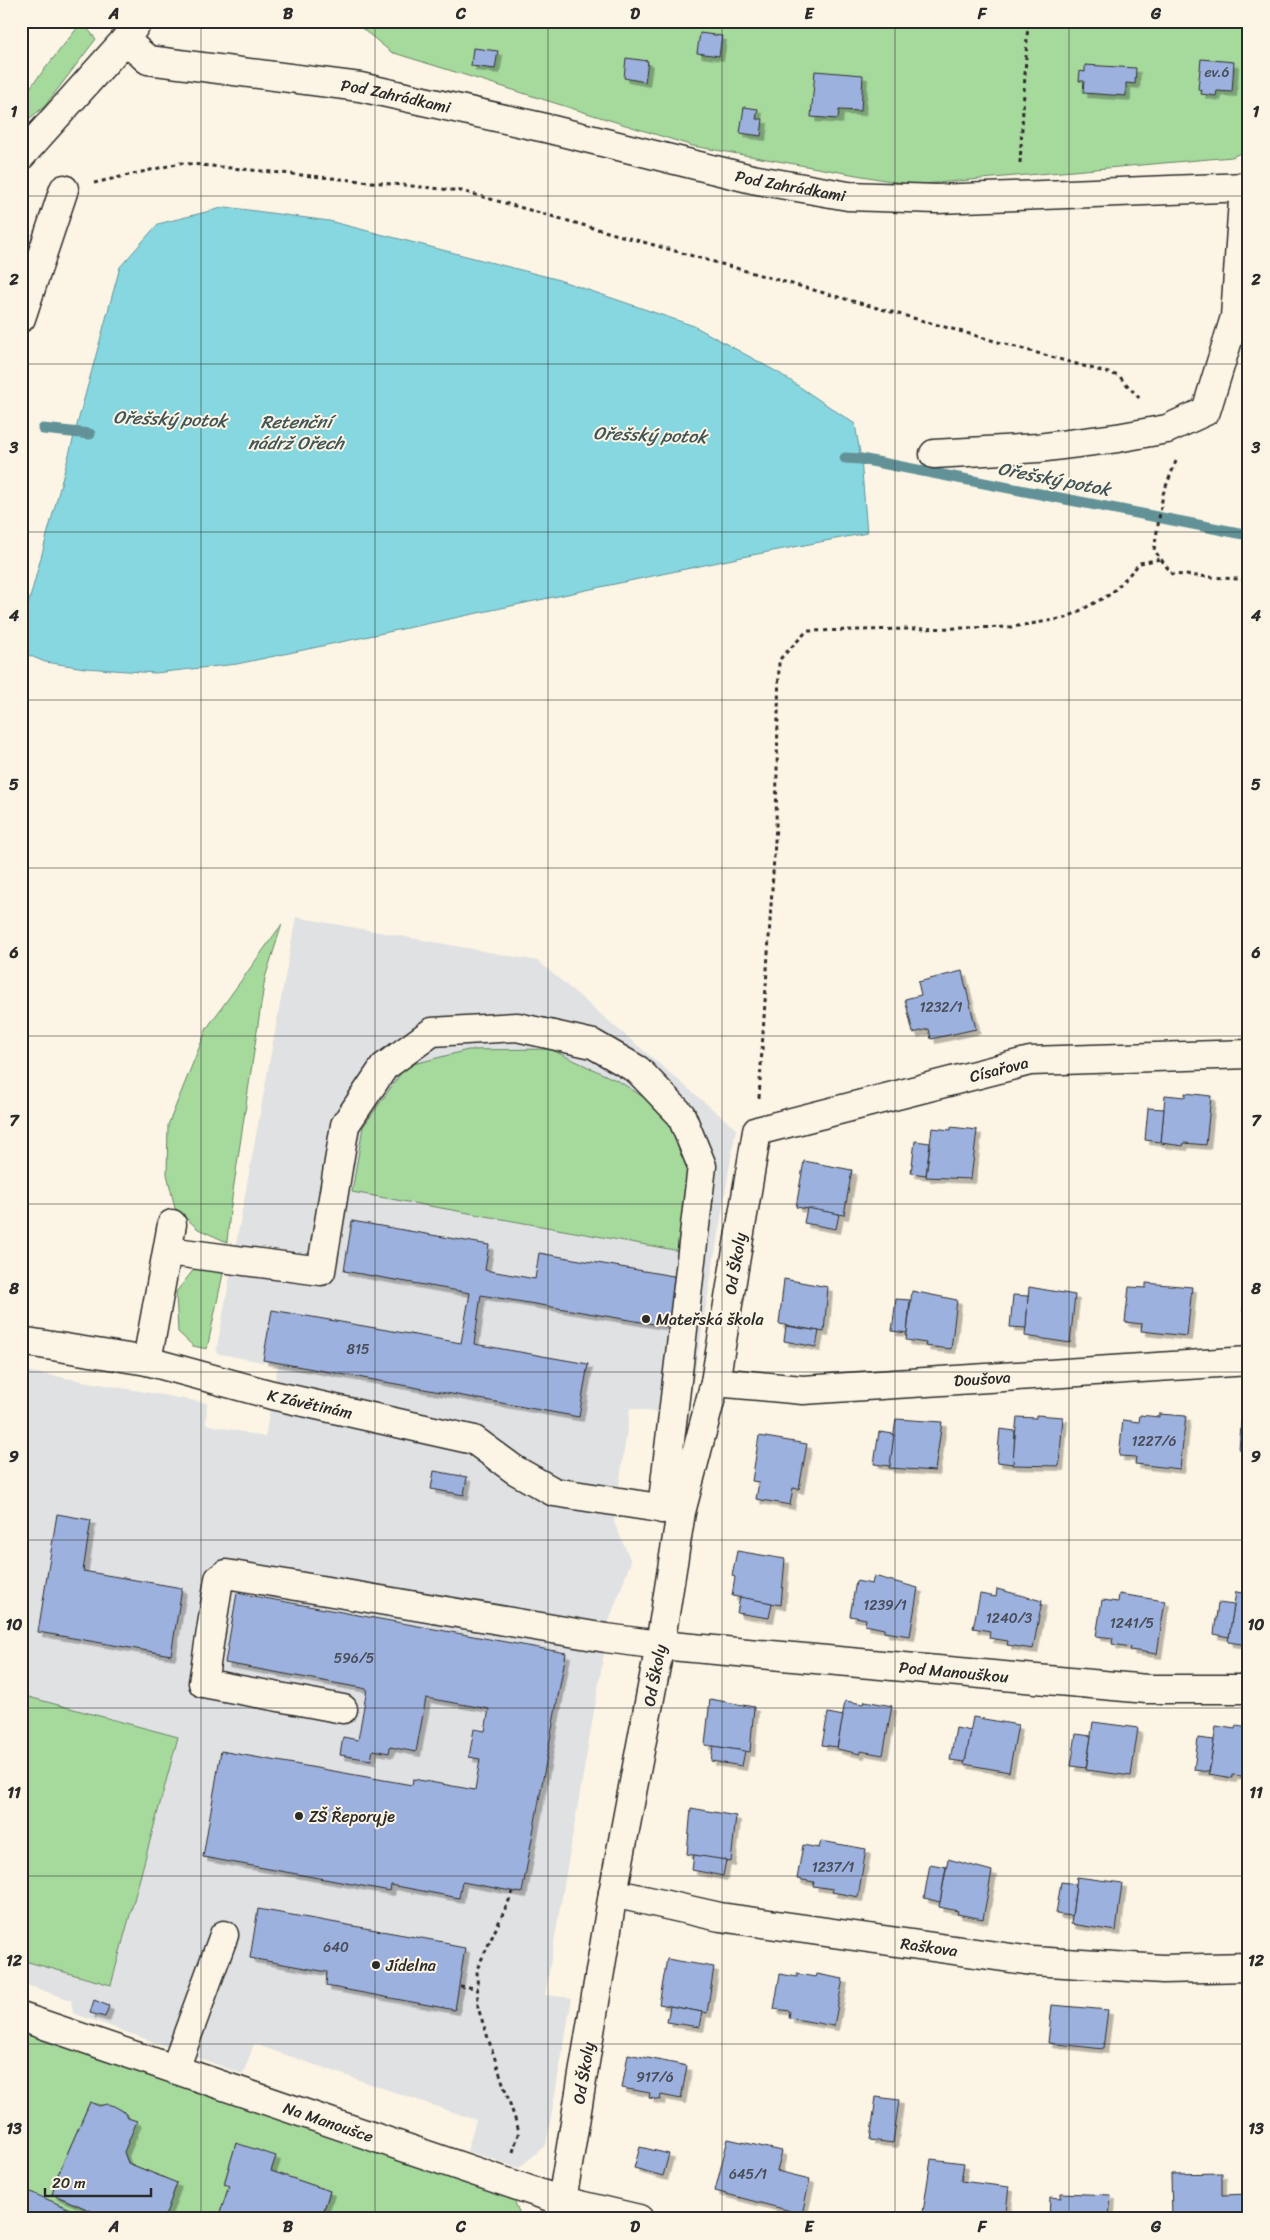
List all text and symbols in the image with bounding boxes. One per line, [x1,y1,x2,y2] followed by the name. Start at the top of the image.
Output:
[108,0,119,28] text: A
[283,0,294,28] text: B
[455,0,467,28] text: C
[630,0,640,28] text: D
[805,0,815,28] text: E
[977,0,988,28] text: F
[1150,0,1162,28] text: G
[1205,60,1229,85] house number: ev.6
[339,71,454,122] street label: Pod Zahrádkami
[11,97,18,126] text: 1
[1253,97,1260,126] text: 1
[732,161,849,210] street label: Pod Zahrádkami
[8,265,19,294] text: 2
[1250,265,1261,294] text: 2
[113,401,230,437] water label: Ořešský potok
[248,406,345,459] water label: Retenční nádrž Ořech
[593,417,710,453] water label: Ořešský potok
[9,433,19,462] text: 3
[1251,433,1261,462] text: 3
[995,452,1115,506] water label: Ořešský potok
[8,601,19,630] text: 4
[1250,601,1261,630] text: 4
[9,770,19,799] text: 5
[1251,770,1261,799] text: 5
[8,938,19,967] text: 6
[1250,938,1261,967] text: 6
[920,995,962,1020] house number: 1232/1
[966,1048,1032,1091] street label: Císařova
[9,1106,20,1135] text: 7
[1251,1106,1262,1135] text: 7
[716,1230,755,1297] street label: Od Školy
[8,1274,19,1303] text: 8
[1250,1274,1261,1303] text: 8
[656,1305,764,1334] place label: Mateřská škola
[640,1313,652,1325] marker: Mateřská škola
[346,1337,370,1362] house number: 815
[953,1363,1012,1395] street label: Doušova
[264,1380,355,1428] street label: K Závětinám
[1131,1429,1177,1454] house number: 1227/6
[9,1442,19,1471] text: 9
[1251,1442,1261,1471] text: 9
[863,1593,907,1618] house number: 1239/1
[986,1606,1032,1631] house number: 1240/3
[6,1610,22,1639] text: 10
[1248,1610,1264,1639] text: 10
[1110,1611,1155,1636] house number: 1241/5
[635,1641,675,1709] street label: Od Školy
[334,1646,375,1671] house number: 596/5
[898,1653,1010,1691] street label: Pod Manouškou
[7,1778,21,1807] text: 11
[1249,1778,1263,1807] text: 11
[309,1802,395,1831] place label: ZŠ Řeporyje
[293,1810,305,1822] marker: ZŠ Řeporyje
[812,1855,854,1880] house number: 1237/1
[899,1929,960,1965] street label: Raškova
[323,1935,349,1960] house number: 640
[6,1946,23,1975] text: 12
[1248,1946,1265,1975] text: 12
[385,1951,437,1980] place label: Jídelna
[370,1959,382,1971] marker: Jídelna
[564,2039,603,2106] street label: Od Školy
[636,2065,674,2090] house number: 917/6
[279,2093,378,2151] street label: Na Manoušce
[6,2114,22,2143] text: 13
[1248,2114,1264,2143] text: 13
[729,2162,767,2187] house number: 645/1
[45,2165,151,2197] scale bar
[52,2170,86,2196] text: 20 m
[108,2212,119,2240] text: A
[283,2212,294,2240] text: B
[455,2212,467,2240] text: C
[630,2212,640,2240] text: D
[805,2212,815,2240] text: E
[977,2212,988,2240] text: F
[1150,2212,1162,2240] text: G

